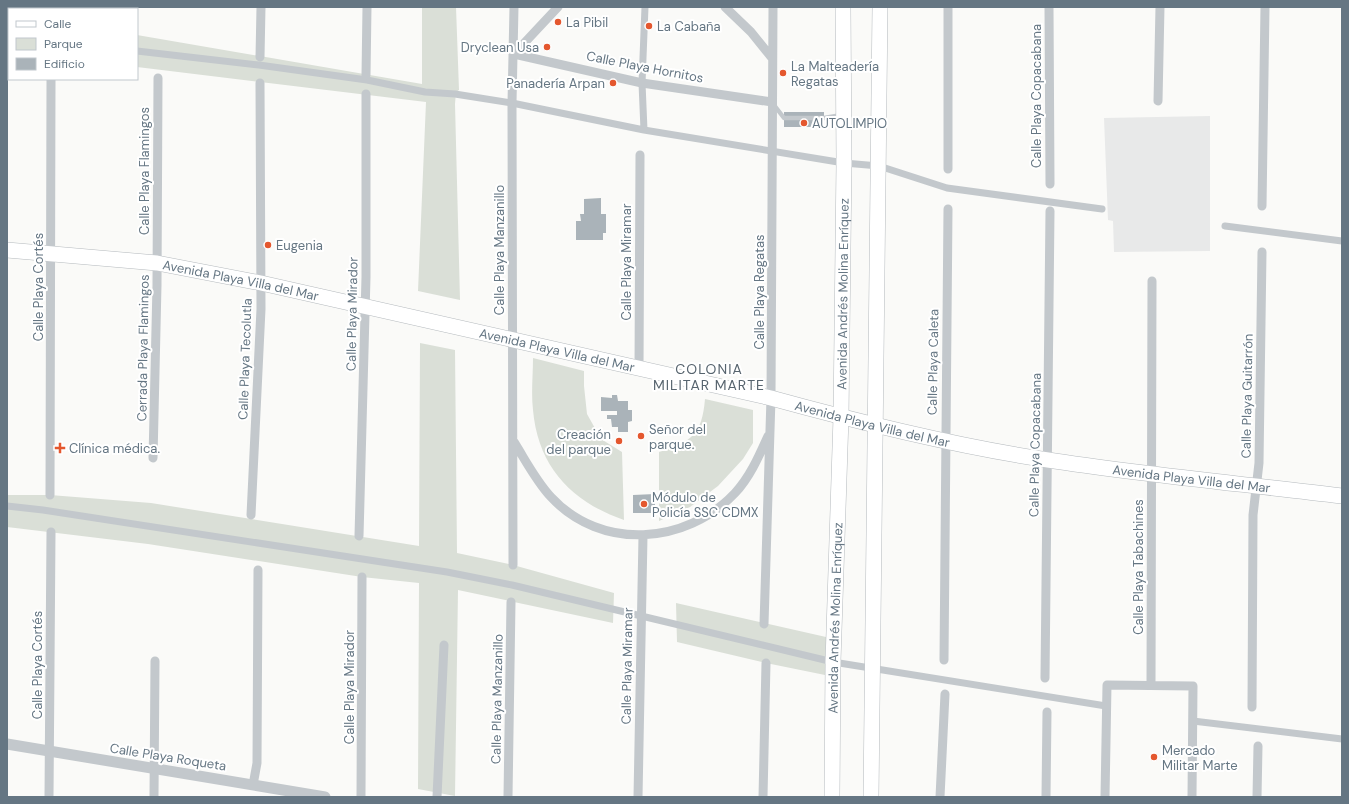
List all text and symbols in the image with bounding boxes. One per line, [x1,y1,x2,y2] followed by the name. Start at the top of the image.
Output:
[8,8,138,80] legend
[566,14,608,31] place label: La Pibil
[44,16,71,32] text: Calle
[553,17,563,27] marker: La Pibil
[657,18,721,35] place label: La Cabaña
[644,21,654,31] marker: La Cabaña
[1028,24,1045,168] street label: Calle Playa Copacabana
[44,36,83,52] text: Parque
[461,39,539,56] place label: Dryclean Usa
[542,42,552,52] marker: Dryclean Usa
[585,47,705,87] street label: Calle Playa Hornitos
[44,56,85,72] text: Edificio
[791,58,879,90] place label: La Malteadería Regatas
[778,68,788,78] marker: La Malteadería Regatas
[506,75,605,92] place label: Panadería Arpan
[608,78,618,88] marker: Panadería Arpan
[136,107,153,235] street label: Calle Playa Flamingos
[812,115,887,132] place label: AUTOLIMPIO
[799,118,809,128] marker: AUTOLIMPIO
[491,185,508,315] street label: Calle Playa Manzanillo
[833,198,852,390] street label: Avenida Andrés Molina Enríquez
[618,203,635,321] street label: Calle Playa Miramar
[30,233,47,341] street label: Calle Playa Cortés
[751,234,768,350] street label: Calle Playa Regatas
[276,237,323,254] place label: Eugenia
[263,240,273,250] marker: Eugenia
[161,256,321,304] street label: Avenida Playa Villa del Mar
[343,257,361,371] street label: Calle Playa Mirador
[133,274,153,422] street label: Cerrada Playa Flamingos
[234,298,256,420] street label: Calle Playa Tecolutla
[924,309,942,415] street label: Calle Playa Caleta
[478,324,637,376] street label: Avenida Playa Villa del Mar
[1237,333,1257,459] street label: Calle Playa Guitarrón
[653,360,765,394] district label: COLONIA MILITAR MARTE
[1025,373,1045,517] street label: Calle Playa Copacabana
[793,396,952,451] street label: Avenida Playa Villa del Mar
[649,421,706,453] place label: Señor del parque.
[546,426,611,458] place label: Creación del parque
[636,431,646,441] marker: Señor del parque.
[614,436,624,446] marker: Creación del parque
[69,440,160,457] place label: Clínica médica.
[54,442,66,454] marker: Clínica médica.
[1112,461,1272,496] street label: Avenida Playa Villa del Mar
[652,489,759,521] place label: Módulo de Policía SSC CDMX
[639,499,649,509] marker: Módulo de Policía SSC CDMX
[1130,499,1147,635] street label: Calle Playa Tabachines
[824,522,846,714] street label: Avenida Andrés Molina Enríquez
[617,607,637,725] street label: Calle Playa Miramar
[29,611,46,719] street label: Calle Playa Cortés
[341,630,358,744] street label: Calle Playa Mirador
[487,633,507,764] street label: Calle Playa Manzanillo
[109,739,227,775] street label: Calle Playa Roqueta
[1162,742,1238,774] place label: Mercado Militar Marte
[1149,752,1159,762] marker: Mercado Militar Marte

